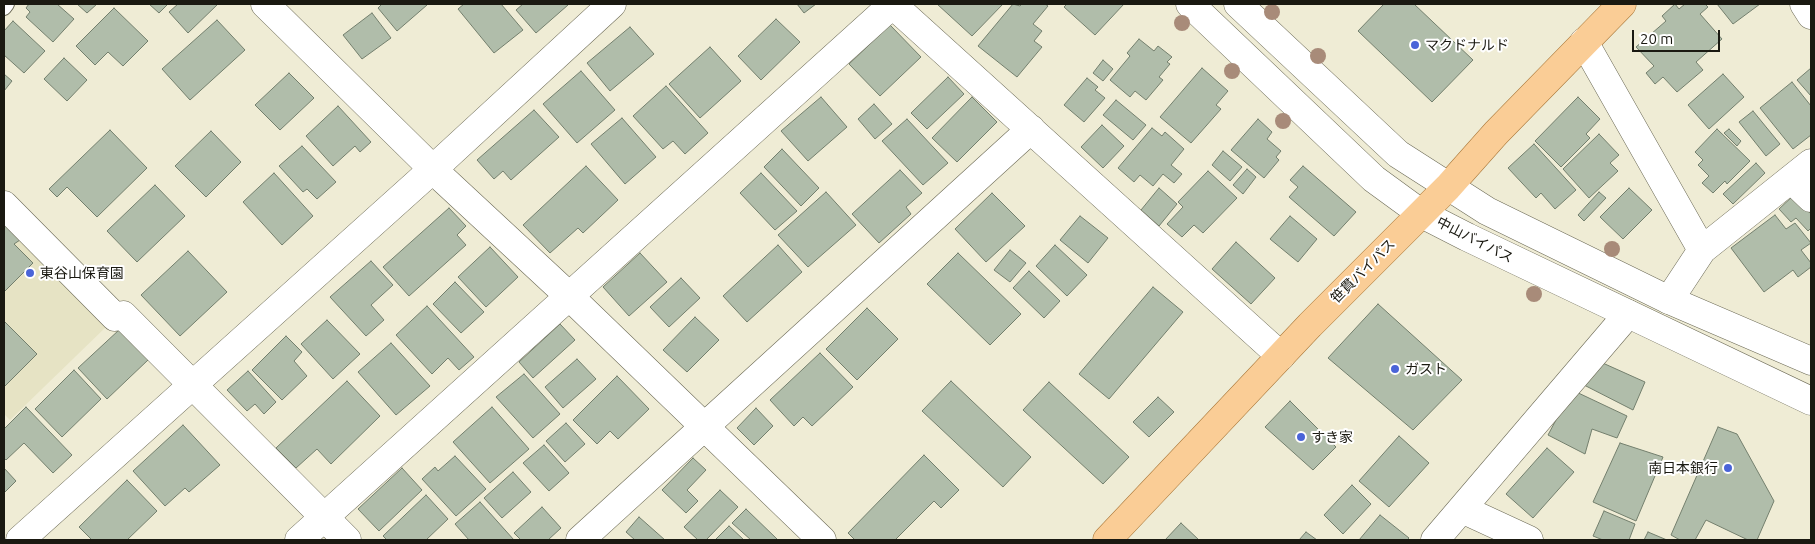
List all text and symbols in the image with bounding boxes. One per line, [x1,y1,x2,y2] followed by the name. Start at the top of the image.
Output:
[1635,20,1722,52] scale bar
[1640,30,1673,47] text: 20 m
[1425,37,1509,53] place label: マクドナルド
[1409,39,1421,51] marker: マクドナルド
[1434,213,1516,267] street label: 中山バイパス
[1327,235,1399,307] street label: 笹貫バイパス
[40,265,124,281] place label: 東谷山保育園
[24,267,36,279] marker: 東谷山保育園
[1405,361,1447,377] place label: ガスト
[1389,363,1401,375] marker: ガスト
[1311,429,1353,445] place label: すき家
[1295,431,1307,443] marker: すき家
[1648,460,1718,476] place label: 南日本銀行
[1722,462,1734,474] marker: 南日本銀行

